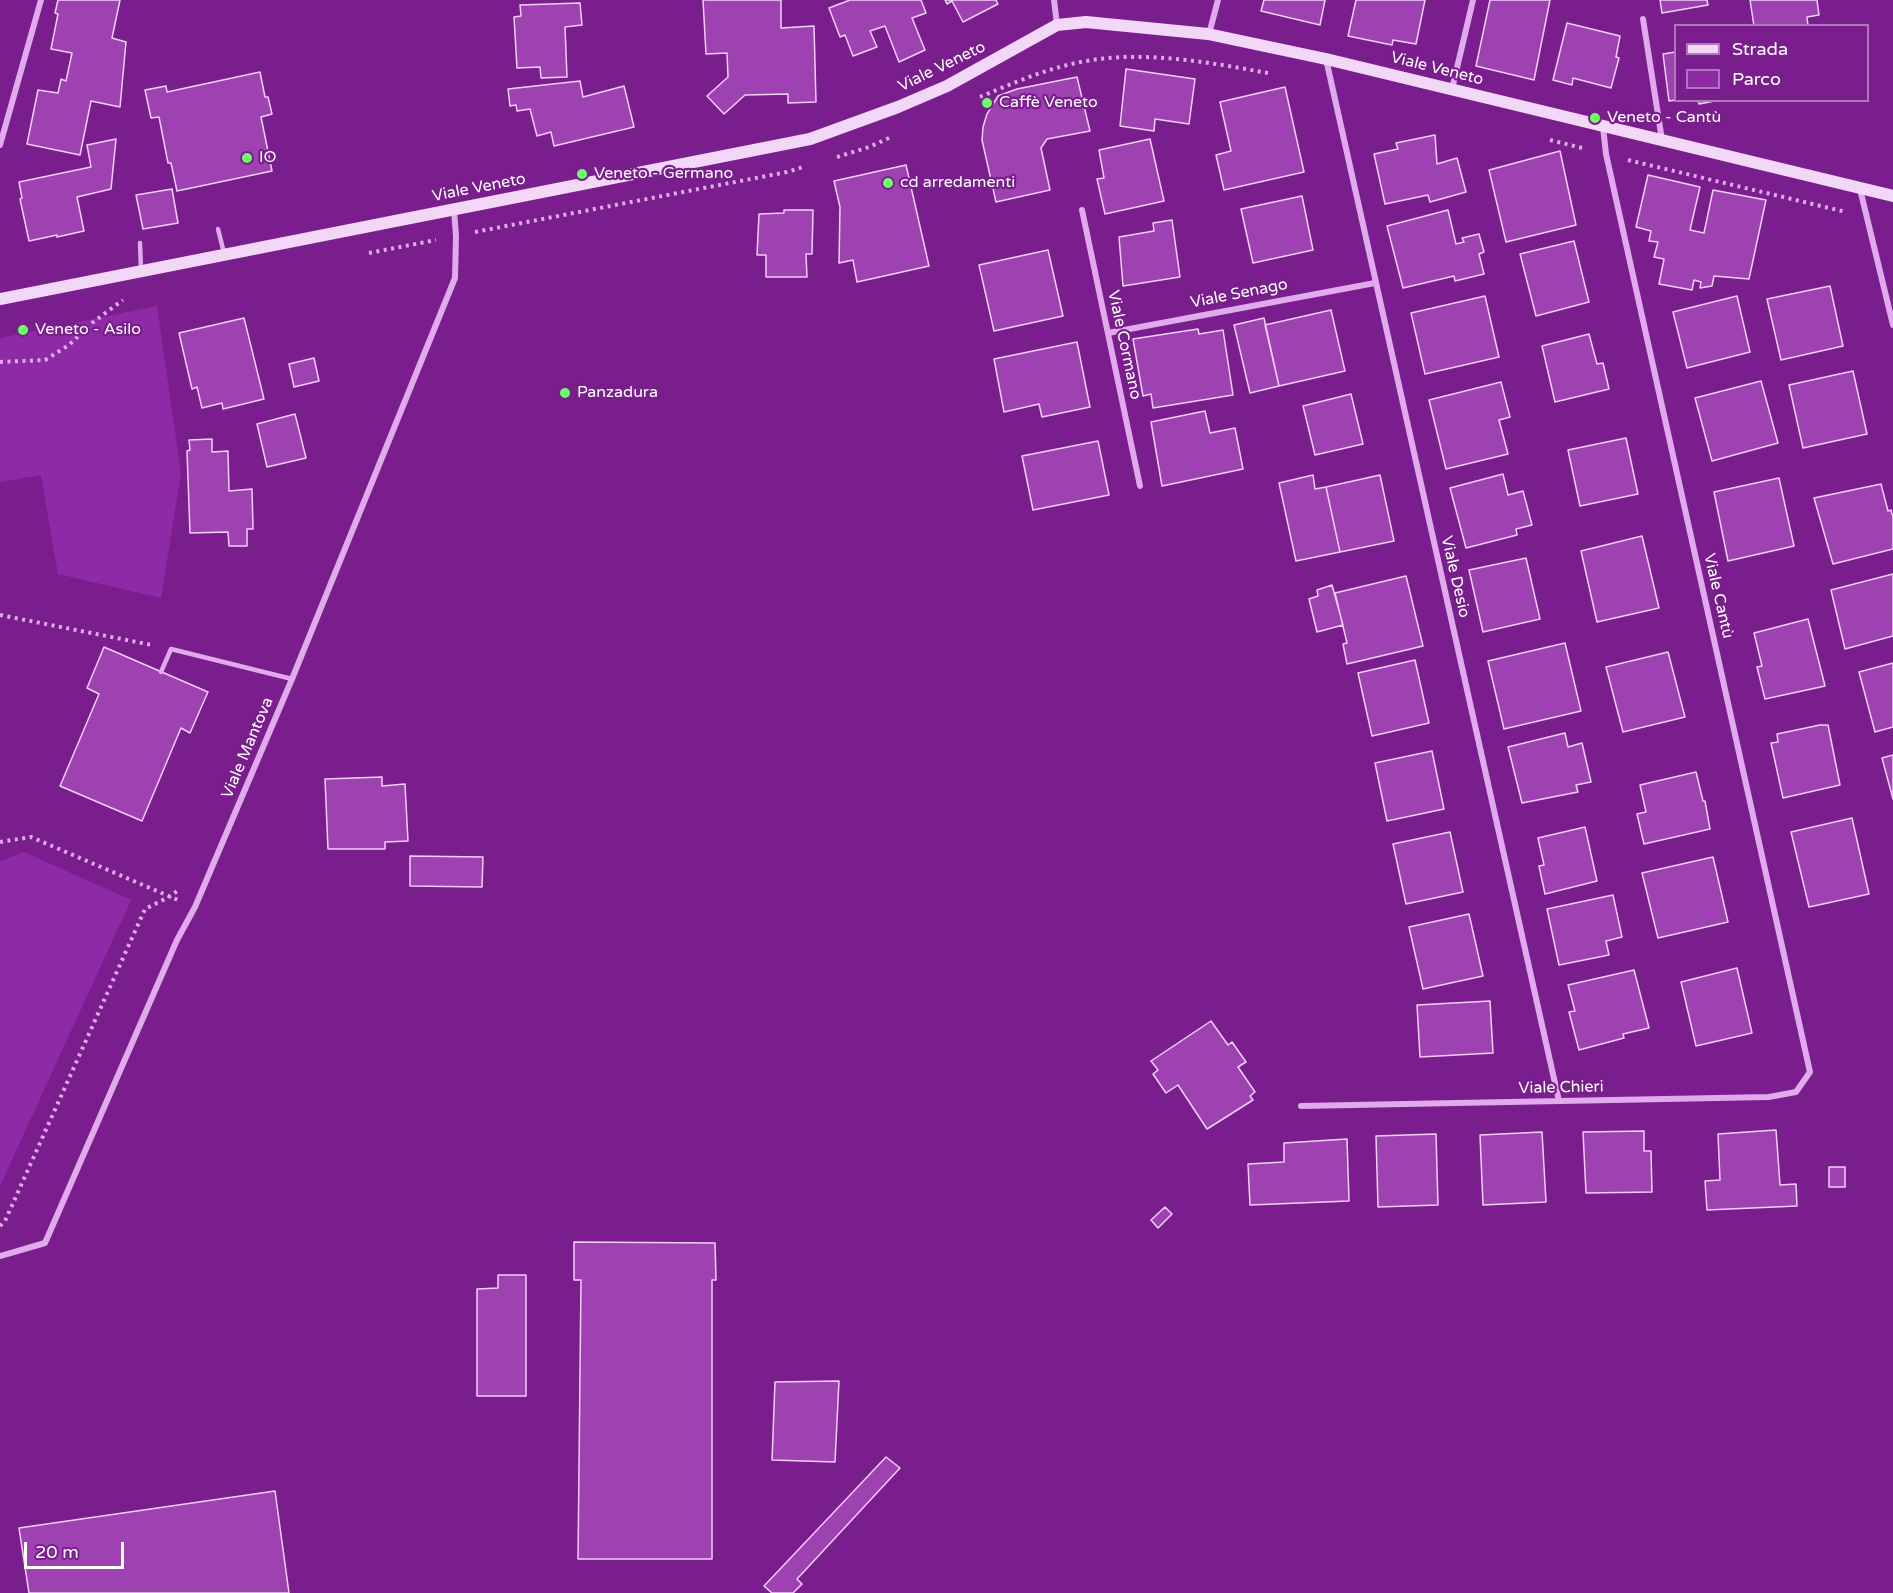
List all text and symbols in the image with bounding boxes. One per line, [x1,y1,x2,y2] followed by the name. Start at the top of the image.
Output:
[1674,24,1869,102] legend
[895,38,989,96] street label: Viale Veneto
[1732,38,1788,60] text: Strada
[1389,48,1485,90] street label: Viale Veneto
[1732,68,1781,90] text: Parco
[999,93,1098,113] place label: Caffè Veneto
[980,96,994,110] marker: Caffè Veneto
[1607,108,1721,128] place label: Veneto - Cantù
[1588,111,1602,125] marker: Veneto - Cantù
[259,148,277,168] place label: IO
[240,151,254,165] marker: IO
[594,164,733,184] place label: Veneto - Germano
[575,167,589,181] marker: Veneto - Germano
[431,170,527,206] street label: Viale Veneto
[900,173,1015,193] place label: cd arredamenti
[881,176,895,190] marker: cd arredamenti
[1189,275,1289,313] street label: Viale Senago
[1103,289,1145,401] street label: Viale Cormano
[35,320,141,340] place label: Veneto - Asilo
[16,323,30,337] marker: Veneto - Asilo
[577,383,658,403] place label: Panzadura
[558,386,572,400] marker: Panzadura
[1436,534,1474,620] street label: Viale Desio
[1699,552,1737,640] street label: Viale Cantù
[218,694,278,802] street label: Viale Mantova
[1518,1078,1604,1098] street label: Viale Chieri
[27,1530,128,1568] scale bar
[35,1541,79,1563] text: 20 m

